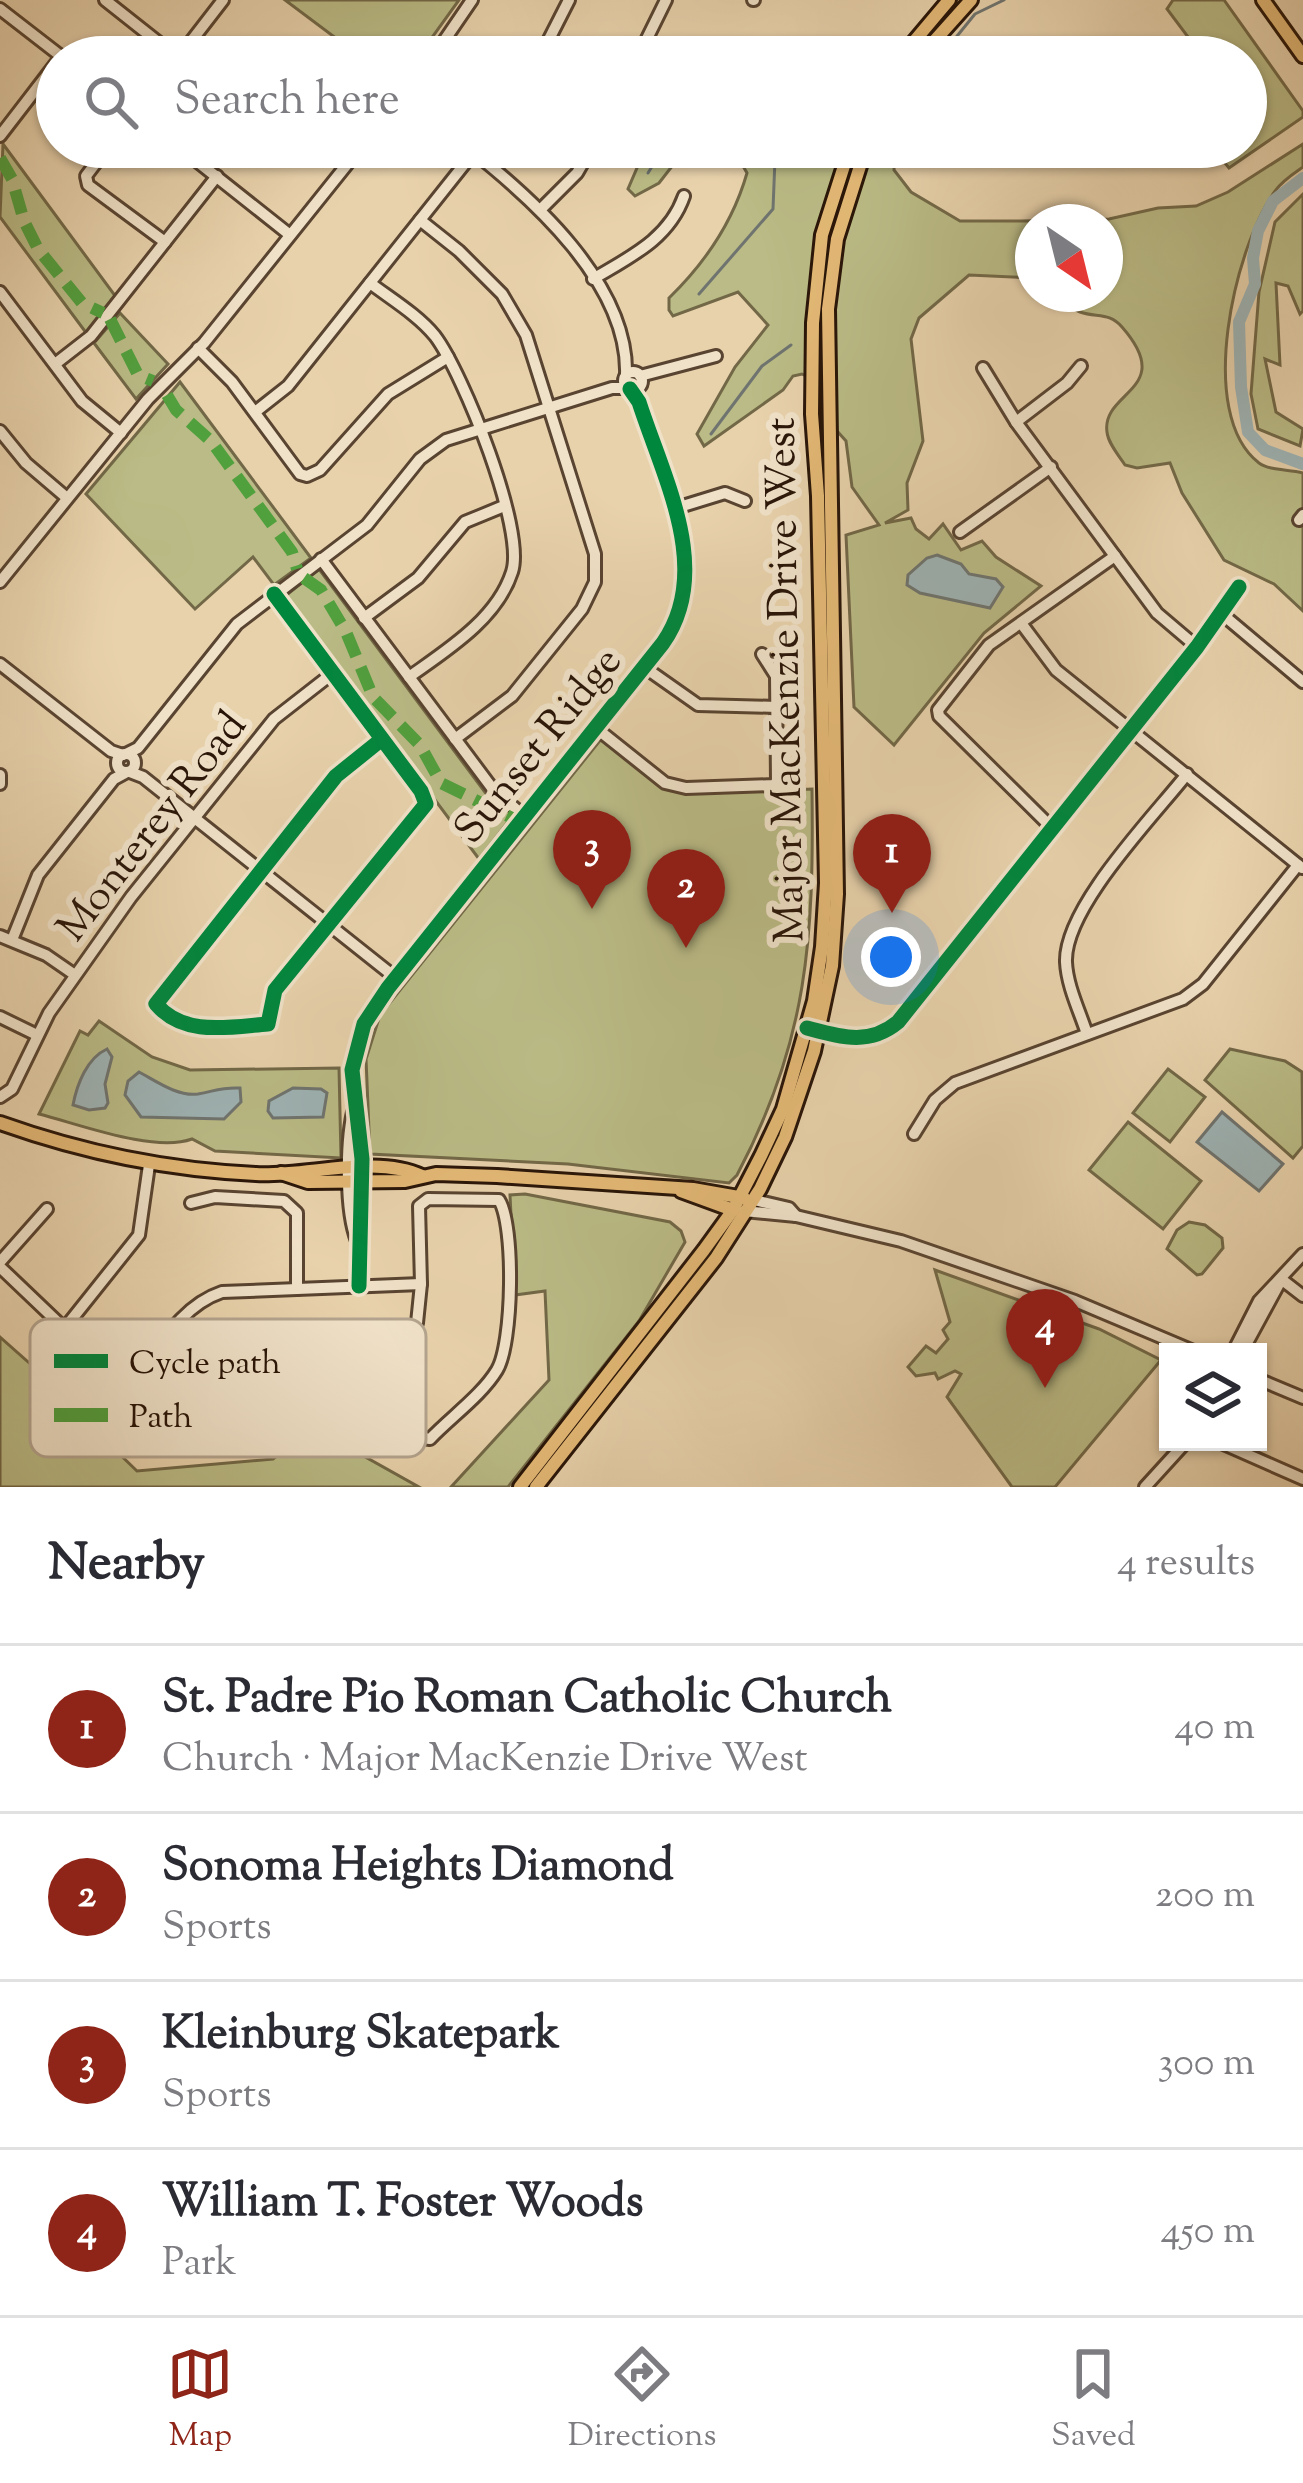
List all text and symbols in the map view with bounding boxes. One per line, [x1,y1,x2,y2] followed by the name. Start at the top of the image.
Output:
[36,36,1267,168] search box
[78,69,144,135] icon: search
[174,70,400,135] text: Search here
[1015,204,1123,312] north arrow
[753,417,823,943] street label: Major MacKenzie Drive West
[442,636,638,859] street label: Sunset Ridge
[45,700,263,956] street label: Monterey Road
[553,810,631,909] pin: 3
[853,814,931,913] pin: 1
[647,849,725,948] pin: 2
[861,927,921,987] your location
[1006,1289,1084,1388] pin: 4
[30,1319,426,1457] legend
[129,1341,281,1389] text: Cycle path
[1159,1343,1267,1451] map controls
[1159,1343,1267,1451] button: layers
[129,1395,193,1443] text: Path
[48,1529,205,1602] text: Nearby
[1117,1537,1255,1593] text: 4 results
[162,1668,892,1733] text: St. Padre Pio Roman Catholic Church
[80,1701,94,1757] text: 1
[1175,1701,1255,1757] text: 40 m
[162,1733,808,1789] text: Church · Major MacKenzie Drive West
[162,1836,674,1901] text: Sonoma Heights Diamond
[78,1869,96,1925] text: 2
[1155,1869,1255,1925] text: 200 m
[162,1901,272,1957] text: Sports
[162,2004,560,2069] text: Kleinburg Skatepark
[79,2037,95,2093] text: 3
[1158,2037,1255,2093] text: 300 m
[162,2069,272,2125] text: Sports
[162,2172,643,2237] text: William T. Foster Woods
[77,2205,97,2261] text: 4
[1161,2205,1255,2261] text: 450 m
[162,2237,237,2293] text: Park
[167,2341,233,2461] tab: Map
[568,2341,717,2461] tab: Directions
[1051,2341,1136,2461] tab: Saved

